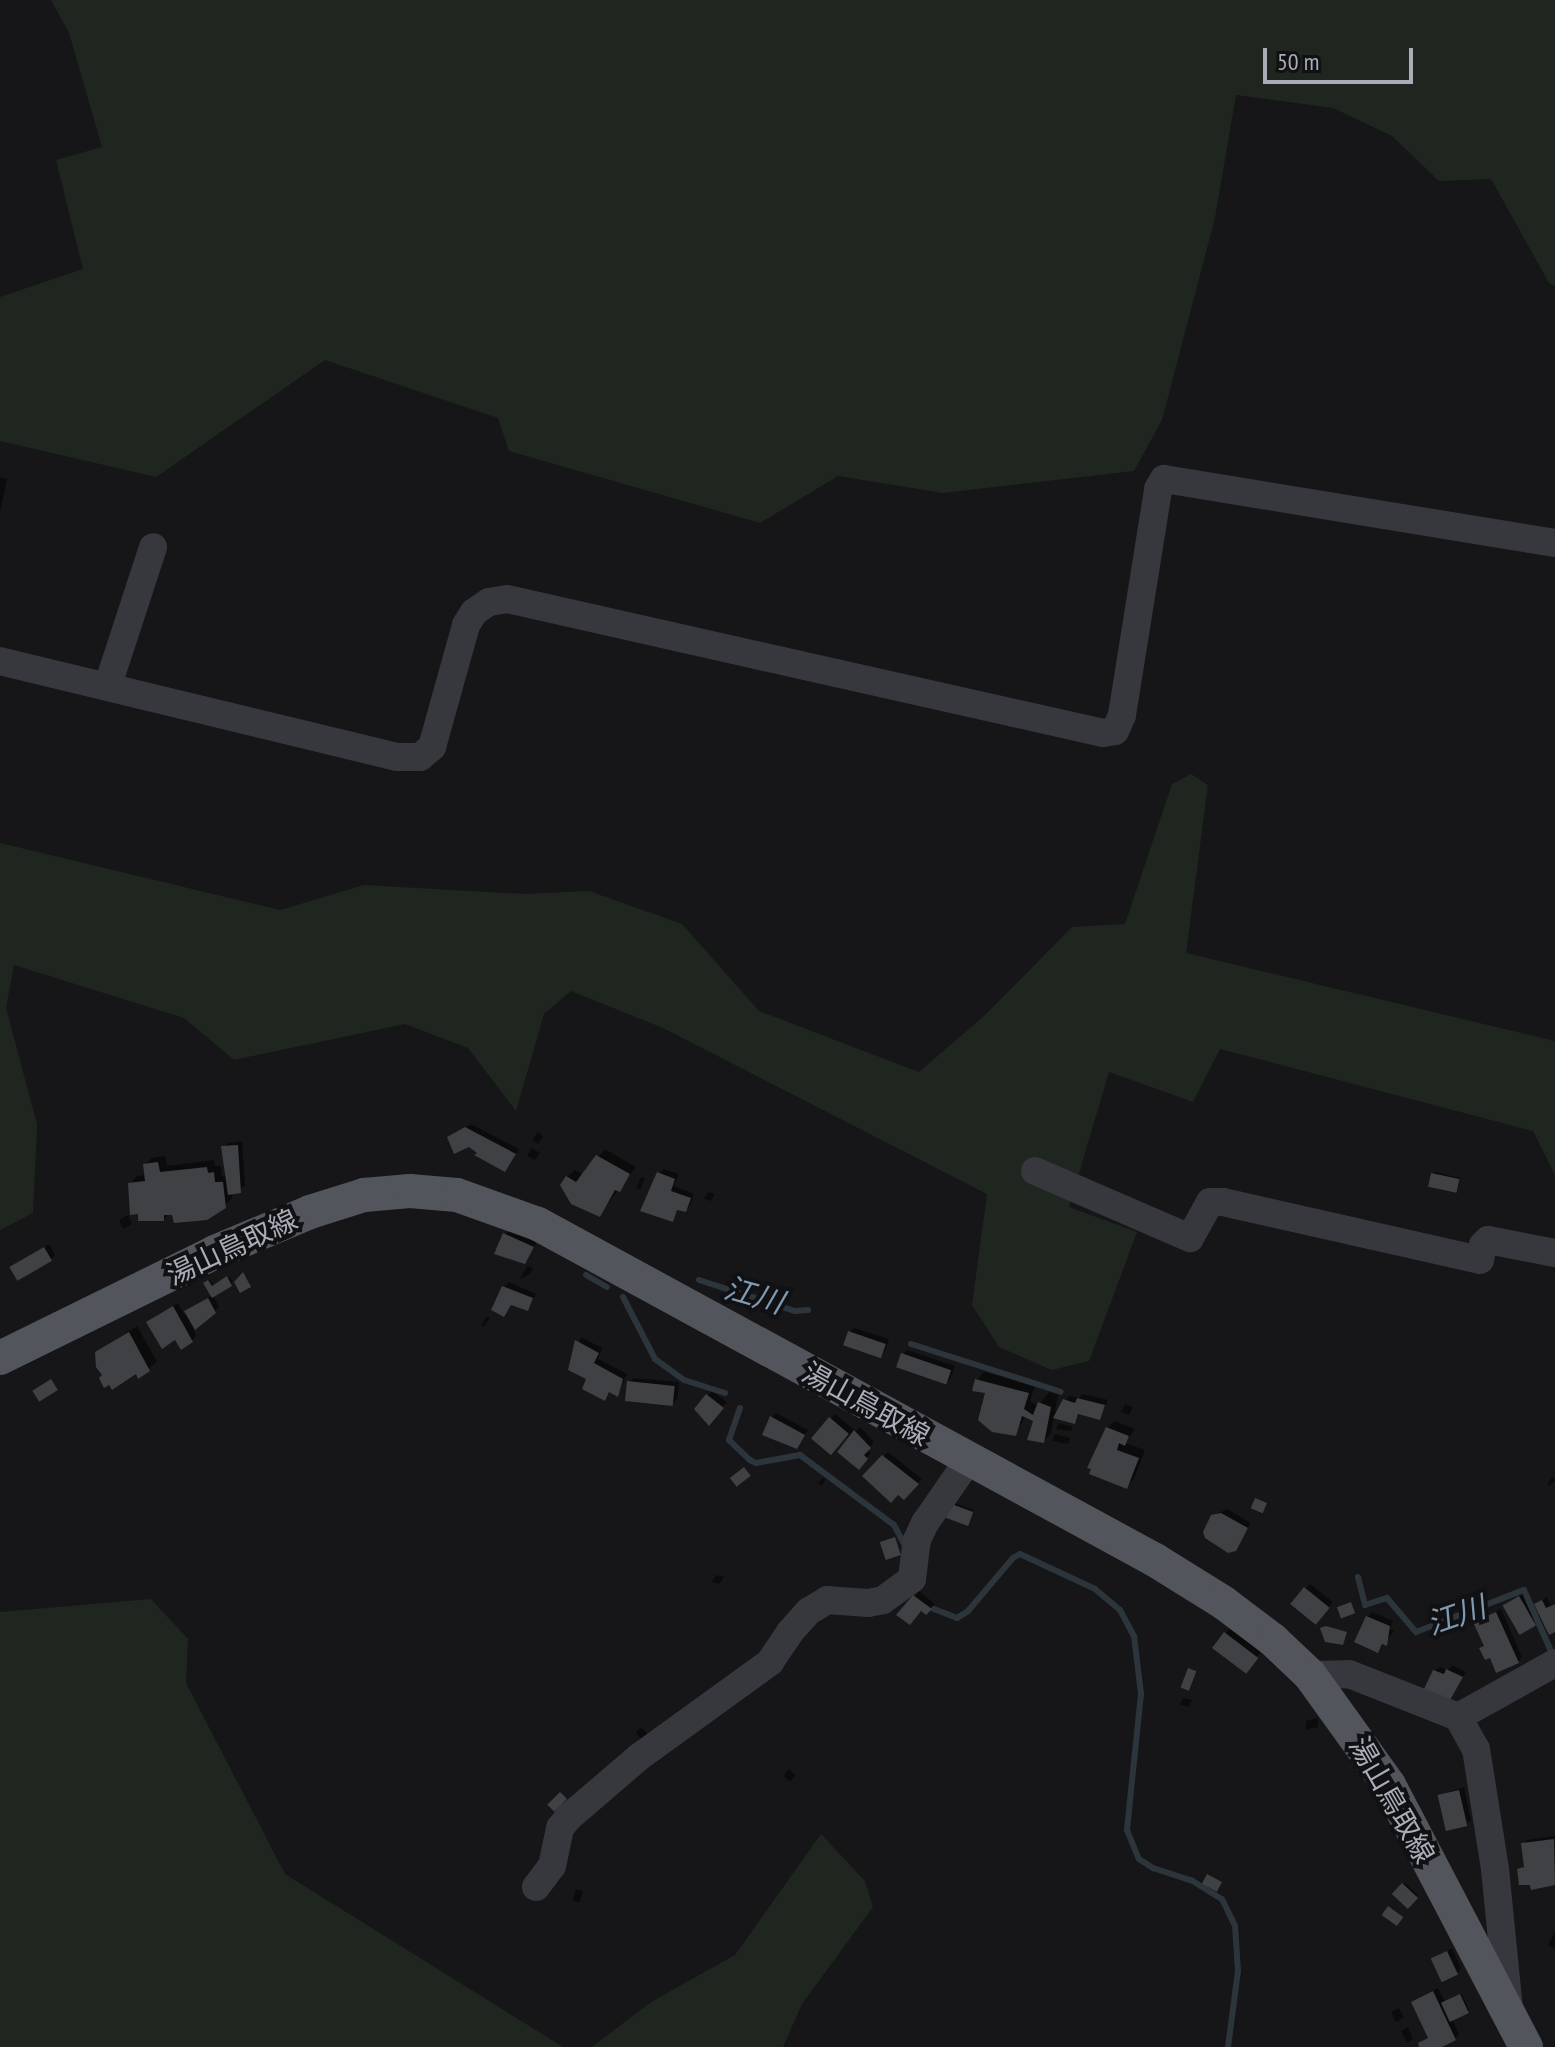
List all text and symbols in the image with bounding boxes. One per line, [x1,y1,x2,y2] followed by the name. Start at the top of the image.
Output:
[1267,32,1417,82] scale bar
[1277,46,1319,77] text: 50 m
[161,1202,303,1292] street label: 湯山鳥取線
[720,1269,788,1321] water label: 江川
[797,1355,935,1453] street label: 湯山鳥取線
[1422,1588,1490,1642] water label: 江川
[1342,1731,1442,1869] street label: 湯山鳥取線

